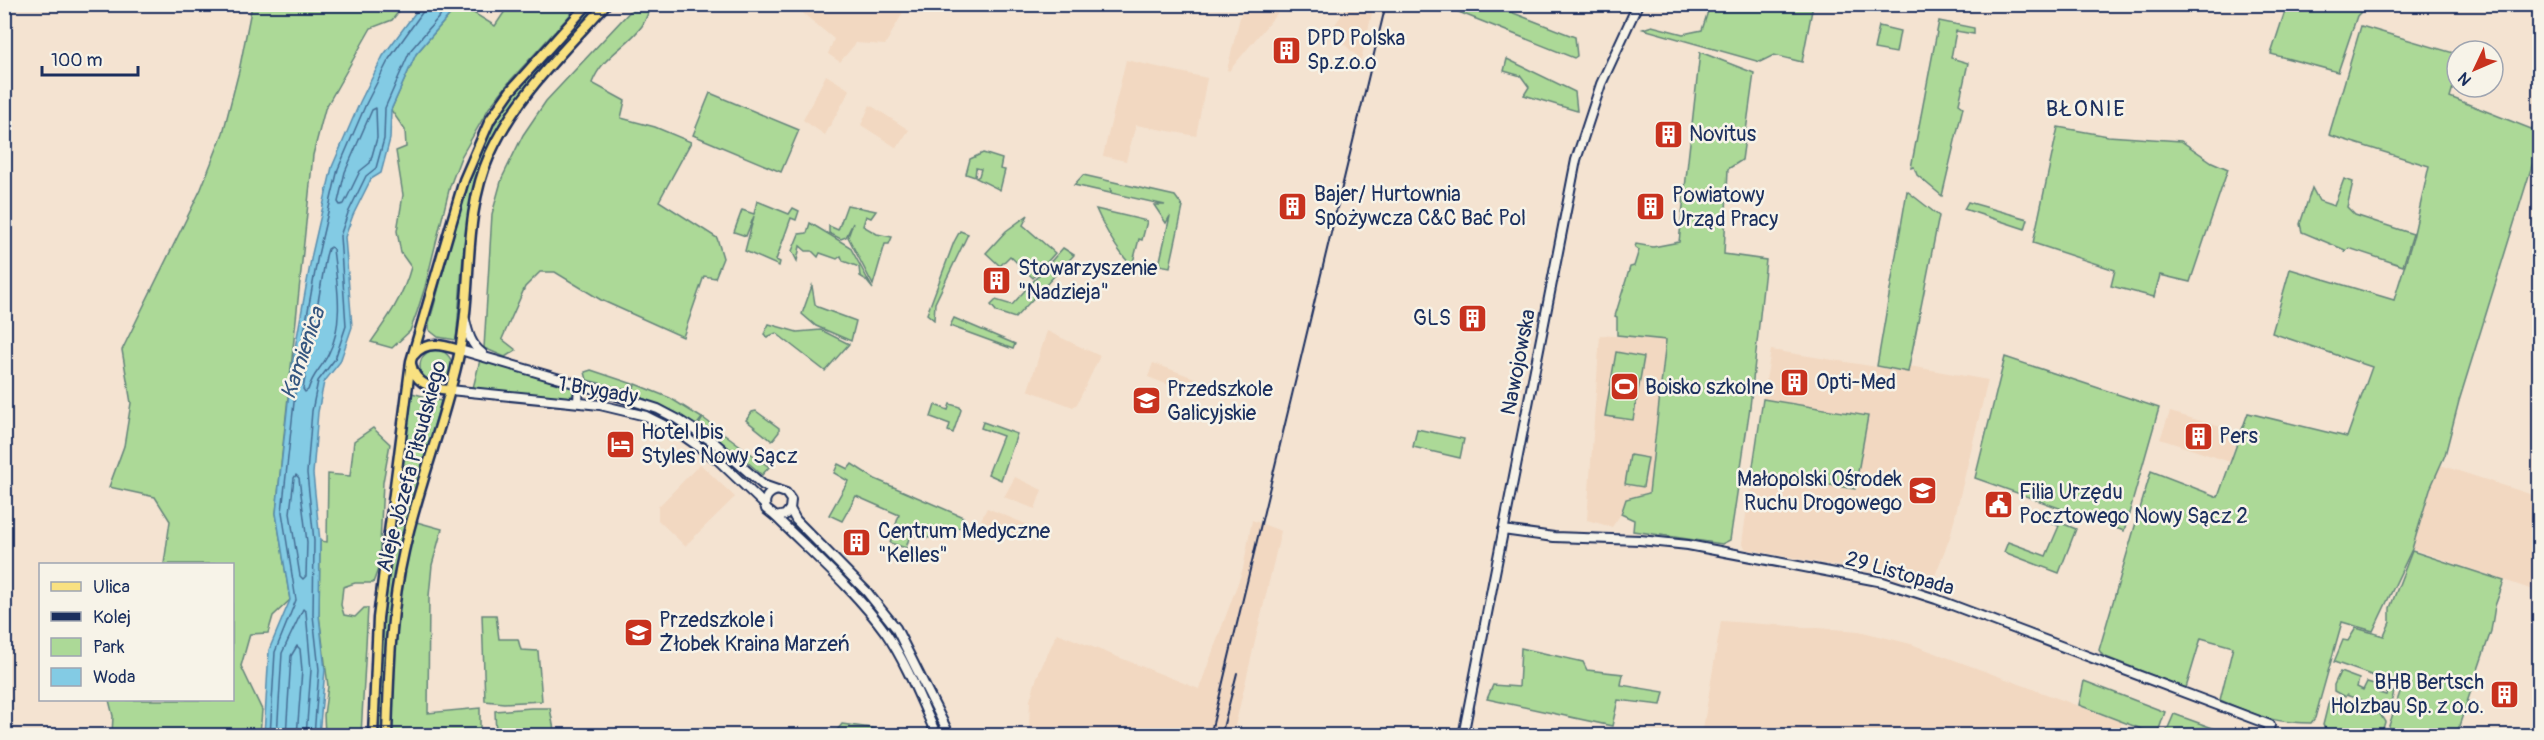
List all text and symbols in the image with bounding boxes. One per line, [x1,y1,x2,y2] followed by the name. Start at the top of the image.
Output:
[1307,25,1405,76] place label: DPD Polska Sp.z.o.o
[1270,34,1302,66] building icon: DPD Polska Sp.z.o.o
[42,39,138,77] scale bar
[2445,39,2505,99] north arrow
[51,49,103,72] text: 100 m
[2454,68,2476,90] text: N
[2046,95,2126,123] district label: BŁONIE
[1652,118,1684,150] building icon: Novitus
[1689,121,1757,148] place label: Novitus
[1314,181,1526,232] place label: Bajer/ Hurtownia Spożywcza C&C Bać Pol
[1672,182,1778,233] place label: Powiatowy Urząd Pracy
[1277,190,1309,222] building icon: Bajer/ Hurtownia Spożywcza C&C Bać Pol
[1635,191,1667,223] building icon: Powiatowy Urząd Pracy
[1018,255,1158,306] place label: Stowarzyszenie "Nadzieja"
[981,264,1013,296] building icon: Stowarzyszenie "Nadzieja"
[274,302,332,403] water label: Kamienica
[1456,302,1488,334] building icon: GLS
[1413,305,1451,332] place label: GLS
[1495,307,1542,417] street label: Nawojowska
[370,357,453,575] street label: Aleje Józefa Piłsudskiego
[1779,366,1811,398] building icon: Opti-Med
[1816,369,1896,396] place label: Opti-Med
[556,370,640,411] street label: 1 Brygady
[1608,371,1640,403] sports icon: Boisko szkolne
[1645,374,1774,401] place label: Boisko szkolne
[1167,376,1274,427] place label: Przedszkole Galicyjskie
[1130,385,1162,417] school or university icon: Przedszkole Galicyjskie
[641,419,798,470] place label: Hotel Ibis Styles Nowy Sącz
[2182,420,2214,452] building icon: Pers
[2219,423,2258,450] place label: Pers
[604,428,636,460] hotel icon: Hotel Ibis Styles Nowy Sącz
[1737,466,1902,517] place label: Małopolski Ośrodek Ruchu Drogowego
[1907,475,1939,507] school or university icon: Małopolski Ośrodek Ruchu Drogowego
[2019,479,2248,530] place label: Filia Urzędu Pocztowego Nowy Sącz 2
[1982,488,2014,520] public building icon: Filia Urzędu Pocztowego Nowy Sącz 2
[878,518,1051,569] place label: Centrum Medyczne "Kelles"
[841,527,873,559] building icon: Centrum Medyczne "Kelles"
[1842,545,1957,602] street label: 29 Listopada
[39,563,234,701] legend
[93,576,130,599] text: Ulica
[93,606,131,629] text: Kolej
[659,607,850,658] place label: Przedszkole i Żłobek Kraina Marzeń
[622,616,654,648] school or university icon: Przedszkole i Żłobek Kraina Marzeń
[93,636,125,659] text: Park
[93,666,135,689] text: Woda
[2330,669,2484,720] place label: BHB Bertsch Holzbau Sp. z o.o.
[2489,678,2521,710] building icon: BHB Bertsch Holzbau Sp. z o.o.

